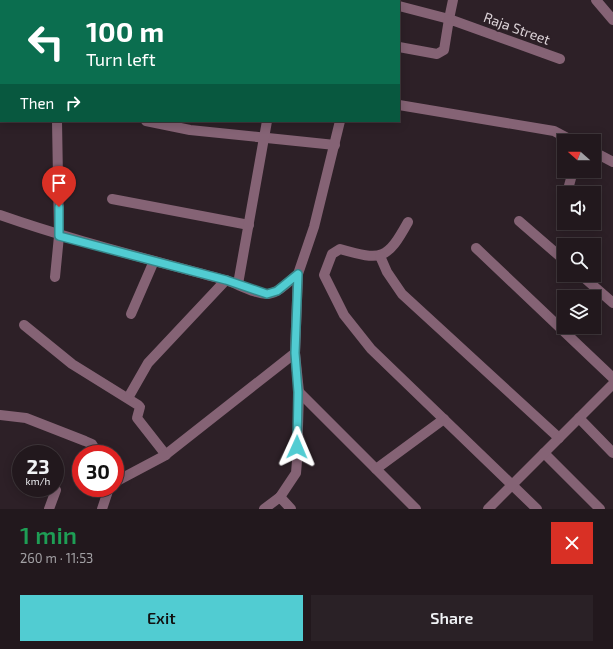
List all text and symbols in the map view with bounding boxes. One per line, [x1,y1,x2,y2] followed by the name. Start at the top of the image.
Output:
[481,8,553,48] street label: Raja Street
[86,14,164,48] text: 100 m
[20,16,72,68] icon: left
[86,48,156,70] text: Turn left
[62,92,84,114] icon: right
[20,94,54,112] text: Then
[557,134,601,178] north arrow
[557,134,601,334] map controls
[42,166,76,207] pin
[48,172,70,194] icon: arrive
[557,186,601,230] button: sound
[557,238,601,282] button: search
[557,290,601,334] button: layers
[276,426,318,468] position arrow
[72,445,124,497] speed limit sign: 30
[27,454,49,478] text: 23
[26,475,50,487] text: km/h
[20,520,77,549] text: 1 min
[551,522,593,564] button: close
[20,550,93,566] text: 260 m · 11:53
[20,595,303,641] button: Exit
[311,595,593,641] button: Share

